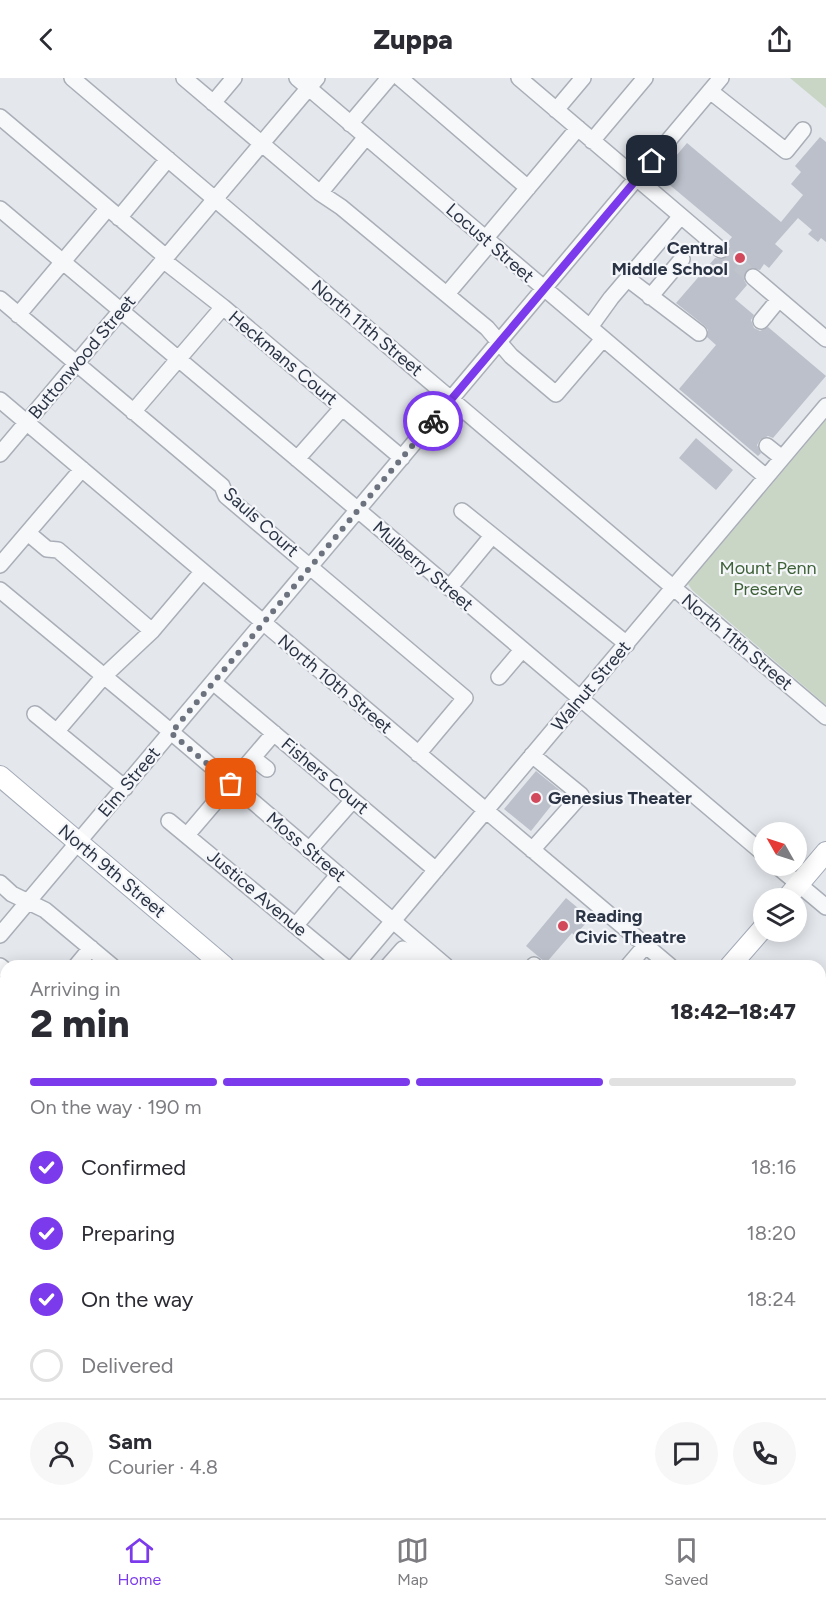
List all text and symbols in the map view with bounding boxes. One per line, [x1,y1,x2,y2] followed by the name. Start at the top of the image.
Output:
[30,23,63,56] icon: back
[373,23,453,56] text: Zuppa
[763,23,796,56] icon: share
[626,135,677,186] pin
[635,144,668,177] icon: home
[441,199,539,287] street label: Locust Street
[611,237,728,280] place label: Central Middle School
[733,251,747,265] marker: Central Middle School
[307,275,427,381] street label: North 11th Street
[24,290,140,423] street label: Buttonwood Street
[224,306,342,410] street label: Heckmans Court
[403,391,463,451] courier
[417,405,450,438] icon: bike
[219,483,303,562] street label: Sauls Court
[368,516,478,616] street label: Mulberry Street
[719,557,817,600] park label: Mount Penn Preserve
[677,589,797,695] street label: North 11th Street
[273,630,397,738] street label: North 10th Street
[547,636,635,736] street label: Walnut Street
[277,733,373,819] street label: Fishers Court
[93,742,165,822] street label: Elm Street
[205,758,256,809] pin
[214,767,247,800] icon: bag
[548,787,692,809] place label: Genesius Theater
[529,791,543,805] marker: Genesius Theater
[262,807,350,887] street label: Moss Street
[54,820,170,922] street label: North 9th Street
[753,822,807,876] north arrow
[753,822,807,942] map controls
[203,845,312,941] street label: Justice Avenue
[753,888,807,942] button: layers
[575,905,686,948] place label: Reading Civic Theatre
[556,919,570,933] marker: Reading Civic Theatre
[30,977,120,1001] text: Arriving in
[671,998,796,1025] text: 18:42–18:47
[30,1000,130,1047] text: 2 min
[30,1095,202,1119] text: On the way · 190 m
[30,1151,63,1184] icon: check
[81,1154,186,1181] text: Confirmed
[751,1155,796,1179] text: 18:16
[30,1217,63,1250] icon: check
[81,1220,175,1247] text: Preparing
[746,1221,796,1245] text: 18:20
[30,1283,63,1316] icon: check
[81,1286,193,1313] text: On the way
[747,1287,796,1311] text: 18:24
[81,1352,174,1379] text: Delivered
[30,1422,93,1485] button: person
[655,1422,718,1485] button: chat
[733,1422,796,1485] button: phone
[108,1428,152,1455] text: Sam
[108,1455,218,1479] text: Courier · 4.8
[118,1534,161,1589] tab: Home
[396,1534,429,1589] tab: Map
[664,1534,708,1589] tab: Saved

